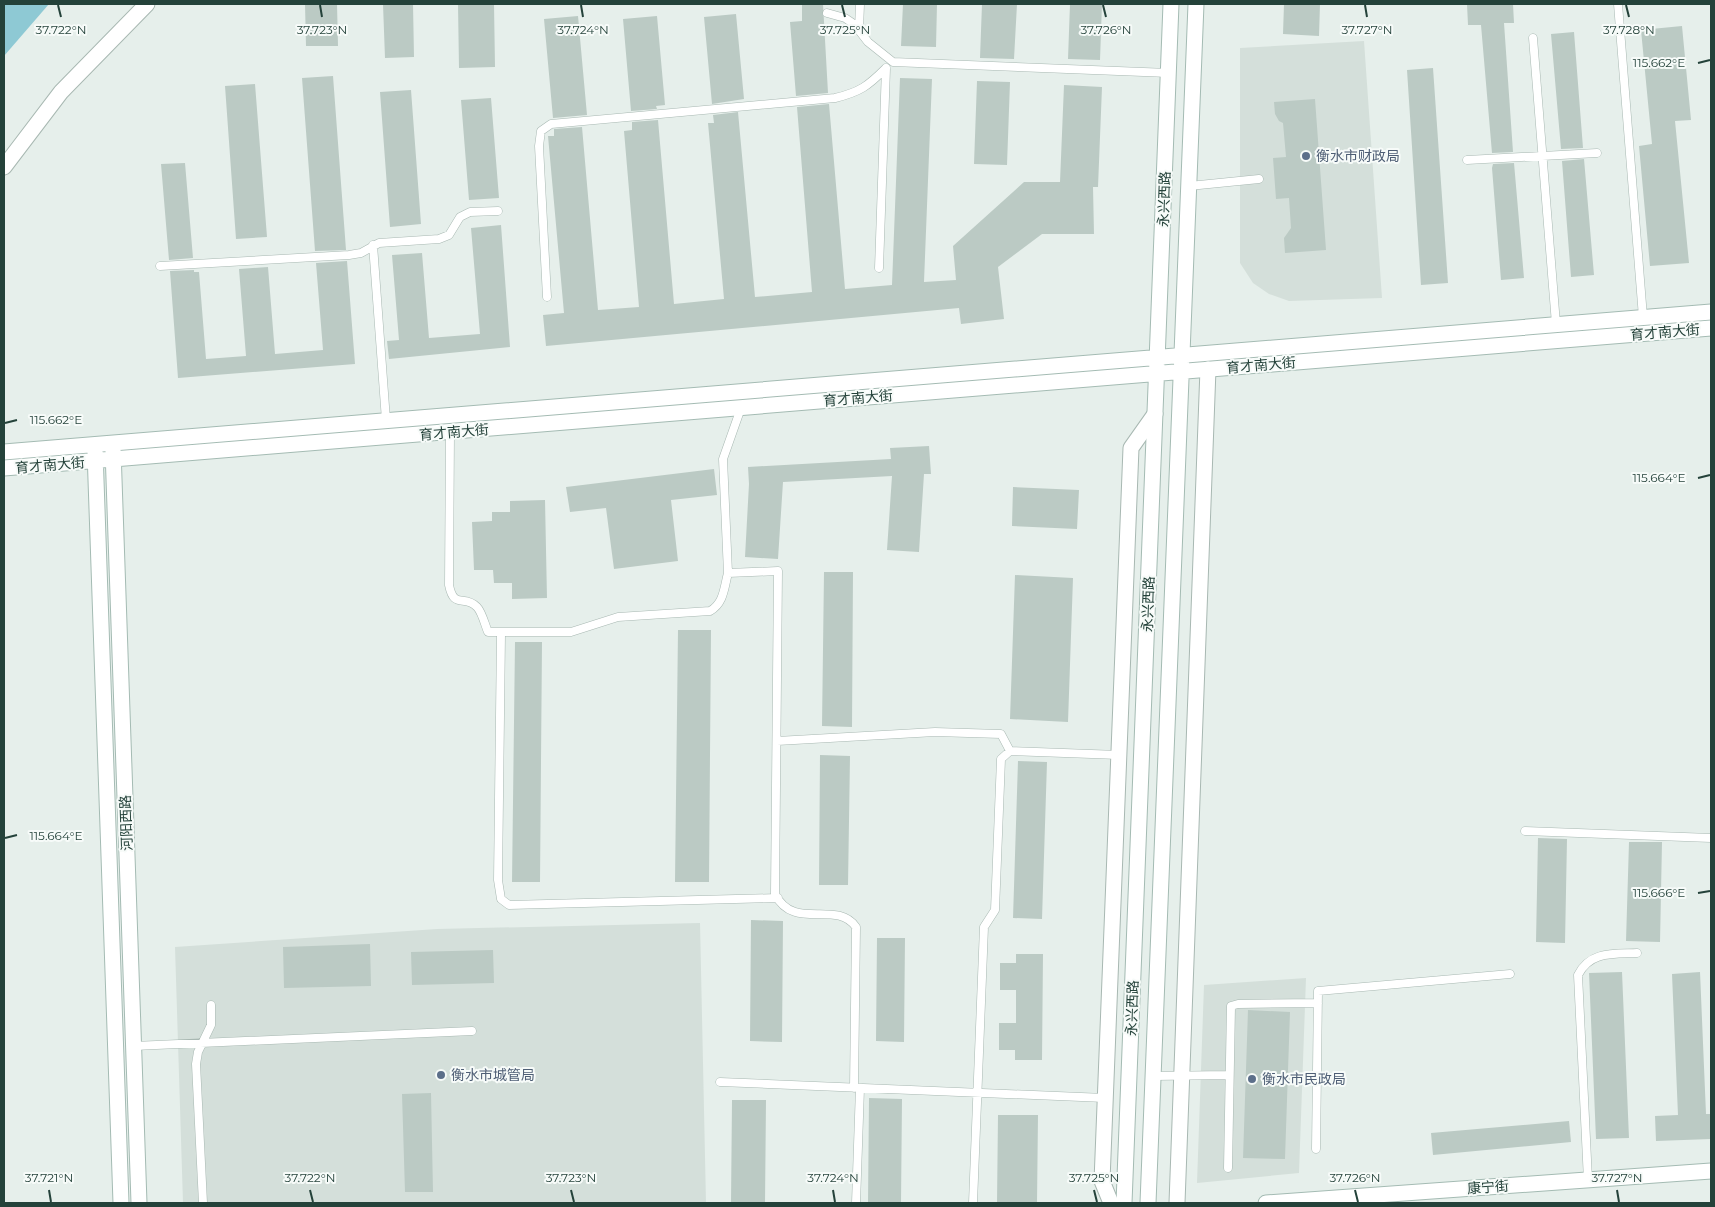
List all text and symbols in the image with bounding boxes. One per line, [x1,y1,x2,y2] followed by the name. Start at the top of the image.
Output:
[36,22,86,37] text: 37.722°N
[297,22,347,37] text: 37.723°N
[557,22,609,37] text: 37.724°N
[820,22,870,37] text: 37.725°N
[1080,22,1132,37] text: 37.726°N
[1341,22,1393,37] text: 37.727°N
[1603,22,1655,37] text: 37.728°N
[1633,55,1685,70] text: 115.662°E
[1316,147,1400,165] place label: 衡水市财政局
[1300,150,1312,162] marker: 衡水市财政局
[1154,171,1174,227] street label: 永兴西路
[1629,320,1701,344] street label: 育才南大街
[1225,353,1297,377] street label: 育才南大街
[822,386,894,410] street label: 育才南大街
[30,412,82,427] text: 115.662°E
[418,420,490,444] street label: 育才南大街
[14,453,86,477] street label: 育才南大街
[1632,470,1686,485] text: 115.664°E
[1138,576,1158,632] street label: 永兴西路
[116,795,136,851] street label: 河阳西路
[29,828,83,843] text: 115.664°E
[1633,885,1685,900] text: 115.666°E
[1122,980,1142,1036] street label: 永兴西路
[451,1066,535,1084] place label: 衡水市城管局
[435,1069,447,1081] marker: 衡水市城管局
[1262,1070,1346,1088] place label: 衡水市民政局
[1246,1073,1258,1085] marker: 衡水市民政局
[25,1170,73,1185] text: 37.721°N
[285,1170,335,1185] text: 37.722°N
[546,1170,596,1185] text: 37.723°N
[807,1170,859,1185] text: 37.724°N
[1069,1170,1119,1185] text: 37.725°N
[1329,1170,1381,1185] text: 37.726°N
[1591,1170,1643,1185] text: 37.727°N
[1466,1177,1510,1197] street label: 康宁街

